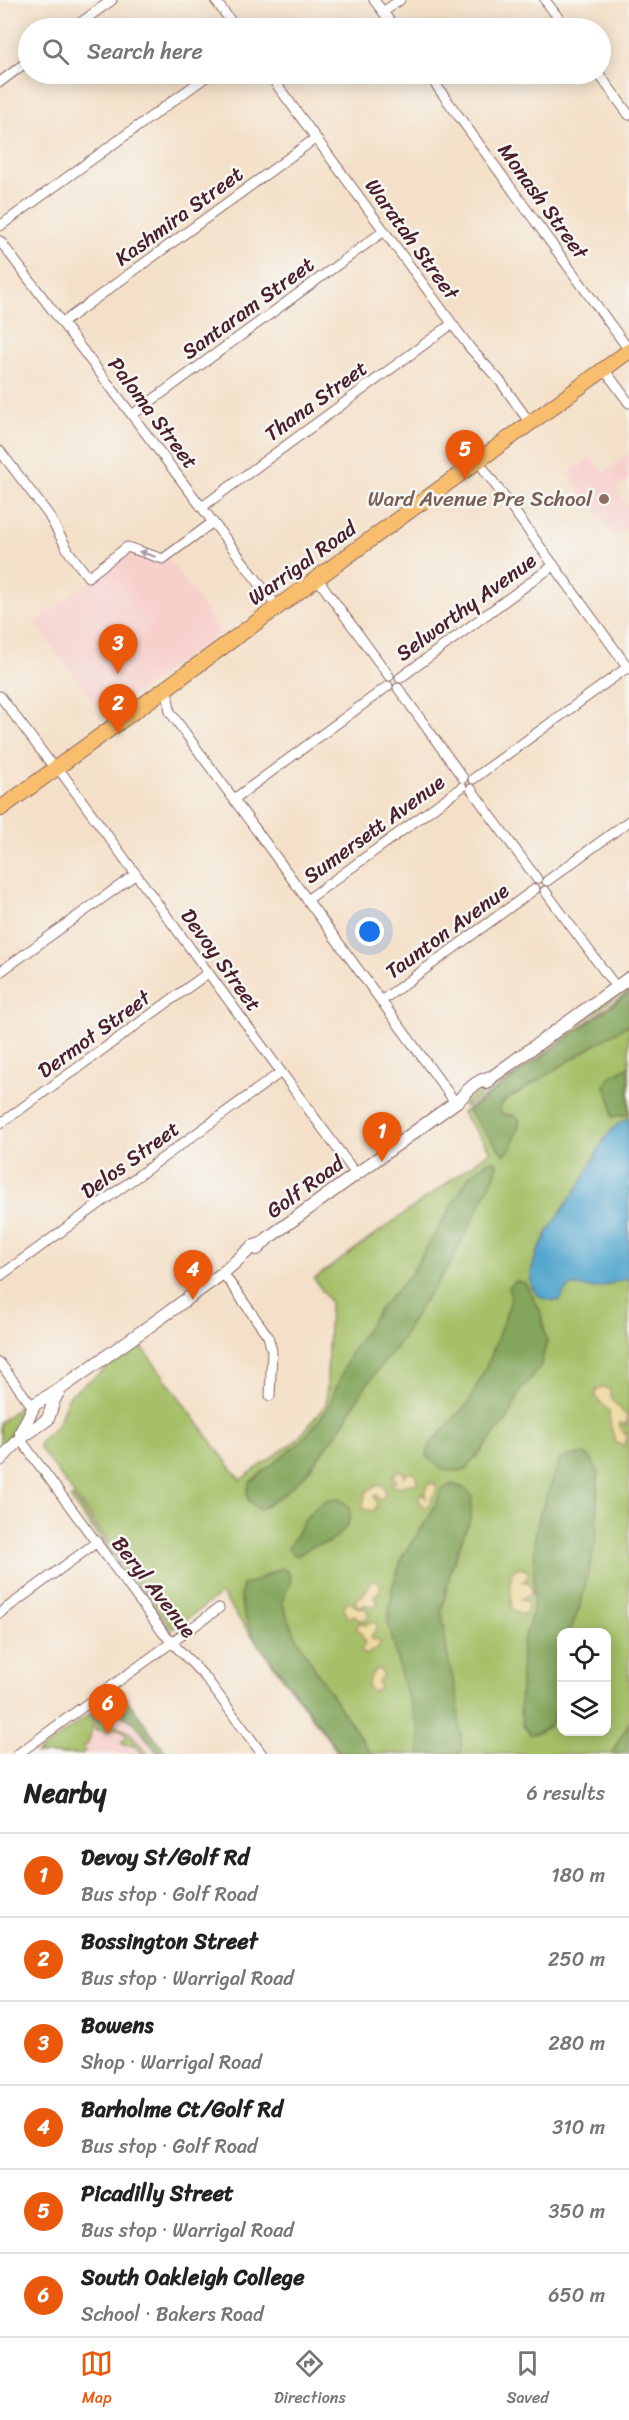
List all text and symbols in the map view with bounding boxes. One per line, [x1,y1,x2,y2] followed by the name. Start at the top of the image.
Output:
[18,18,611,84] search box
[87,32,203,71] text: Search here
[39,35,72,68] icon: search
[487,134,599,269] street label: Monash Street
[106,156,252,276] street label: Kashmira Street
[355,170,470,309] street label: Waratah Street
[173,246,323,370] street label: Santaram Street
[98,348,208,478] street label: Paloma Street
[256,350,376,452] street label: Thana Street
[446,430,484,480] pin: 5
[368,480,593,518] place label: Ward Avenue Pre School
[597,492,611,506] marker: Ward Avenue Pre School
[239,509,366,616] street label: Warrigal Road
[387,542,545,672] street label: Selworthy Avenue
[138,549,156,558] one-way arrow
[98,624,138,674] pin: 3
[98,684,138,734] pin: 2
[295,764,453,894] street label: Sumersett Avenue
[377,873,517,989] street label: Taunton Avenue
[170,900,272,1020] street label: Devoy Street
[355,917,384,946] your location
[29,979,160,1088] street label: Dermot Street
[72,1111,188,1209] street label: Delos Street
[362,1112,401,1162] pin: 1
[258,1144,354,1229] street label: Golf Road
[174,1250,212,1300] pin: 4
[101,1527,207,1647] street label: Beryl Avenue
[557,1628,611,1736] map controls
[557,1628,611,1682] button: locate
[557,1682,611,1736] button: layers
[88,1684,128,1734] pin: 6
[24,1770,106,1816] text: Nearby
[526,1776,605,1811] text: 6 results
[81,1838,249,1877] text: Devoy St/Golf Rd
[39,1858,48,1893] text: 1
[551,1858,605,1893] text: 180 m
[81,1877,258,1912] text: Bus stop · Golf Road
[81,1922,258,1961] text: Bossington Street
[38,1942,49,1977] text: 2
[548,1942,605,1977] text: 250 m
[81,1961,294,1996] text: Bus stop · Warrigal Road
[81,2006,153,2045] text: Bowens
[38,2026,49,2061] text: 3
[548,2026,605,2061] text: 280 m
[81,2045,262,2080] text: Shop · Warrigal Road
[81,2090,283,2129] text: Barholme Ct/Golf Rd
[37,2110,50,2145] text: 4
[552,2110,605,2145] text: 310 m
[81,2129,258,2164] text: Bus stop · Golf Road
[81,2174,234,2213] text: Picadilly Street
[37,2194,50,2229] text: 5
[549,2194,605,2229] text: 350 m
[81,2213,294,2248] text: Bus stop · Warrigal Road
[81,2258,305,2297] text: South Oakleigh College
[38,2278,49,2313] text: 6
[548,2278,605,2313] text: 650 m
[81,2297,264,2332] text: School · Bakers Road
[80,2347,113,2412] tab: Map
[274,2347,346,2412] tab: Directions
[506,2347,549,2412] tab: Saved

